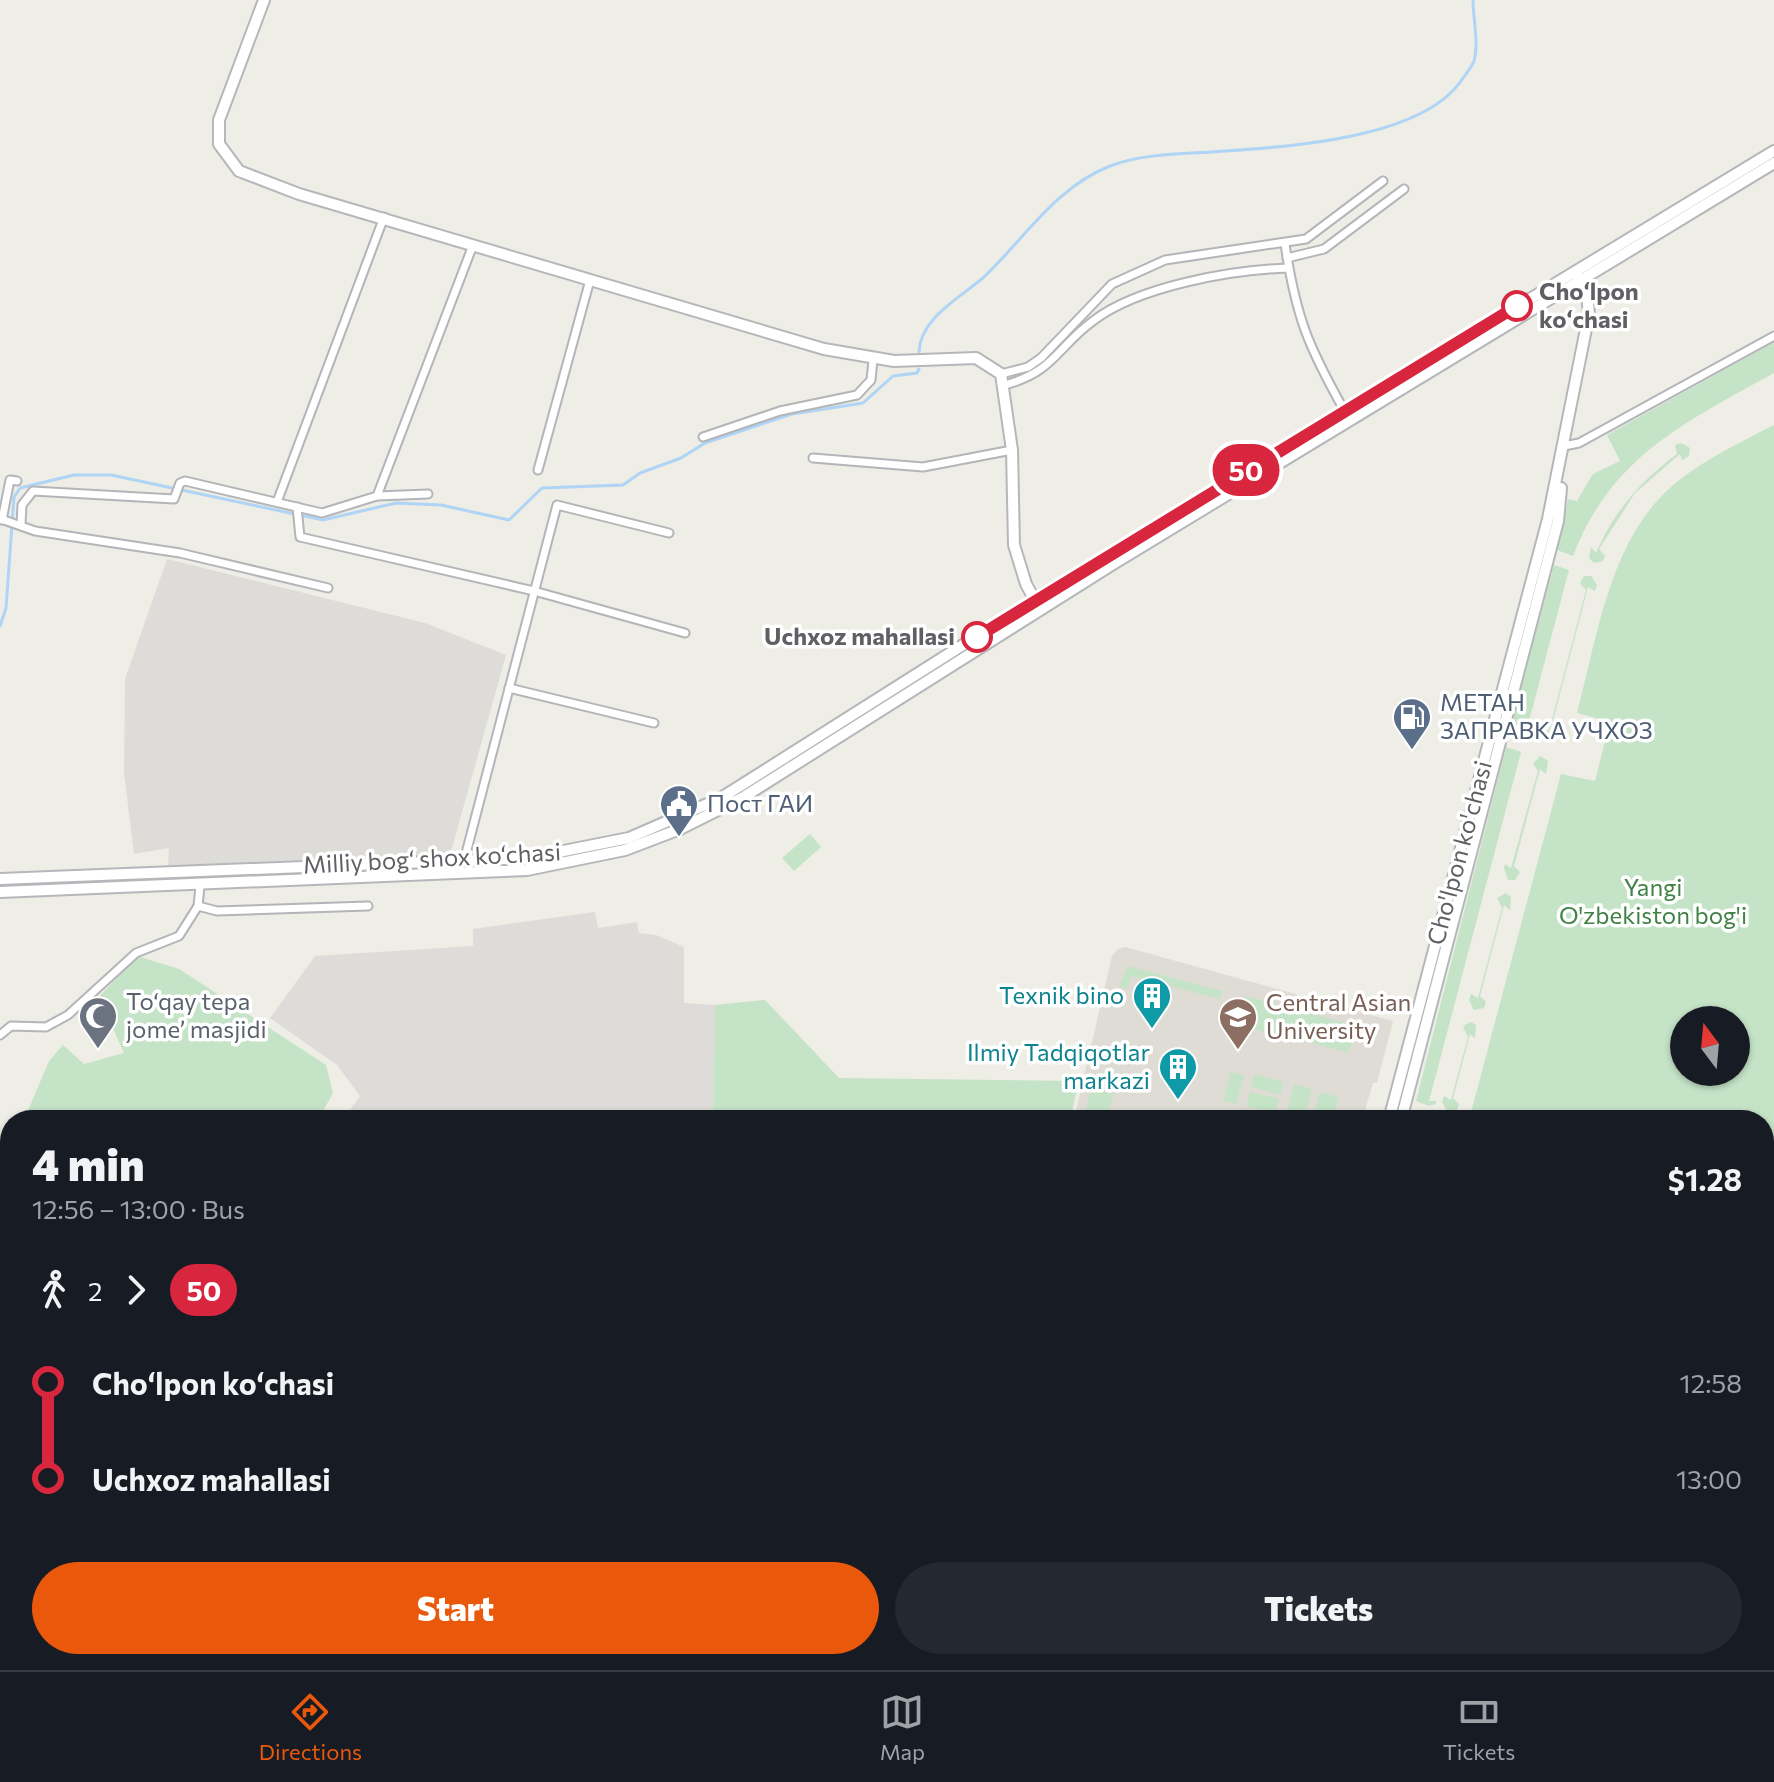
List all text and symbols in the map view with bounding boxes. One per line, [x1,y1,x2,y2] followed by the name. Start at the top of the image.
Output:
[1539,276,1639,333] place label: Choʻlpon koʻchasi
[1502,291,1532,321] marker: Choʻlpon koʻchasi
[1210,444,1282,496] line badge: 50
[1229,453,1263,487] text: 50
[764,621,955,650] place label: Uchxoz mahallasi
[962,622,992,652] marker: Uchxoz mahallasi
[1440,687,1653,744] place label: МЕТАН ЗАПРАВКА УЧХОЗ
[1391,696,1433,751] fuel station icon: МЕТАН ЗАПРАВКА УЧХОЗ
[1420,757,1497,948] street label: Cho'lpon ko'chasi
[658,783,700,838] public building icon: Пост ГАИ
[707,788,813,817] place label: Пост ГАИ
[302,836,562,879] street label: Milliy bog‘ shox ko‘chasi
[1559,872,1747,929] park label: Yangi O'zbekiston bog'i
[1131,975,1173,1030] building icon: Texnik bino
[999,980,1124,1009] place label: Texnik bino
[126,986,267,1043] place label: To‘qay tepa jome’ masjidi
[1266,987,1411,1044] place label: Central Asian University
[77,995,119,1050] mosque icon: To‘qay tepa jome’ masjidi
[1217,996,1259,1051] school or university icon: Central Asian University
[1670,1006,1750,1086] north arrow
[1670,1006,1750,1086] map controls
[967,1037,1150,1094] place label: Ilmiy Tadqiqotlar markazi
[1157,1046,1199,1101] building icon: Ilmiy Tadqiqotlar markazi
[32,1136,145,1190] text: 4 min
[1668,1160,1742,1197] text: $1.28
[32,1193,245,1224] text: 12:56 – 13:00 · Bus
[32,1268,76,1312] icon: walk
[114,1268,158,1312] icon: forward
[186,1273,221,1307] text: 50
[88,1275,102,1306] text: 2
[92,1364,334,1401] text: Choʻlpon koʻchasi
[1680,1367,1742,1398] text: 12:58
[92,1460,331,1497] text: Uchxoz mahallasi
[1676,1463,1742,1494] text: 13:00
[32,1562,879,1654] button: Start
[895,1562,1742,1654] button: Tickets
[259,1690,362,1765] tab: Directions
[880,1690,925,1765] tab: Map
[1443,1690,1515,1765] tab: Tickets

